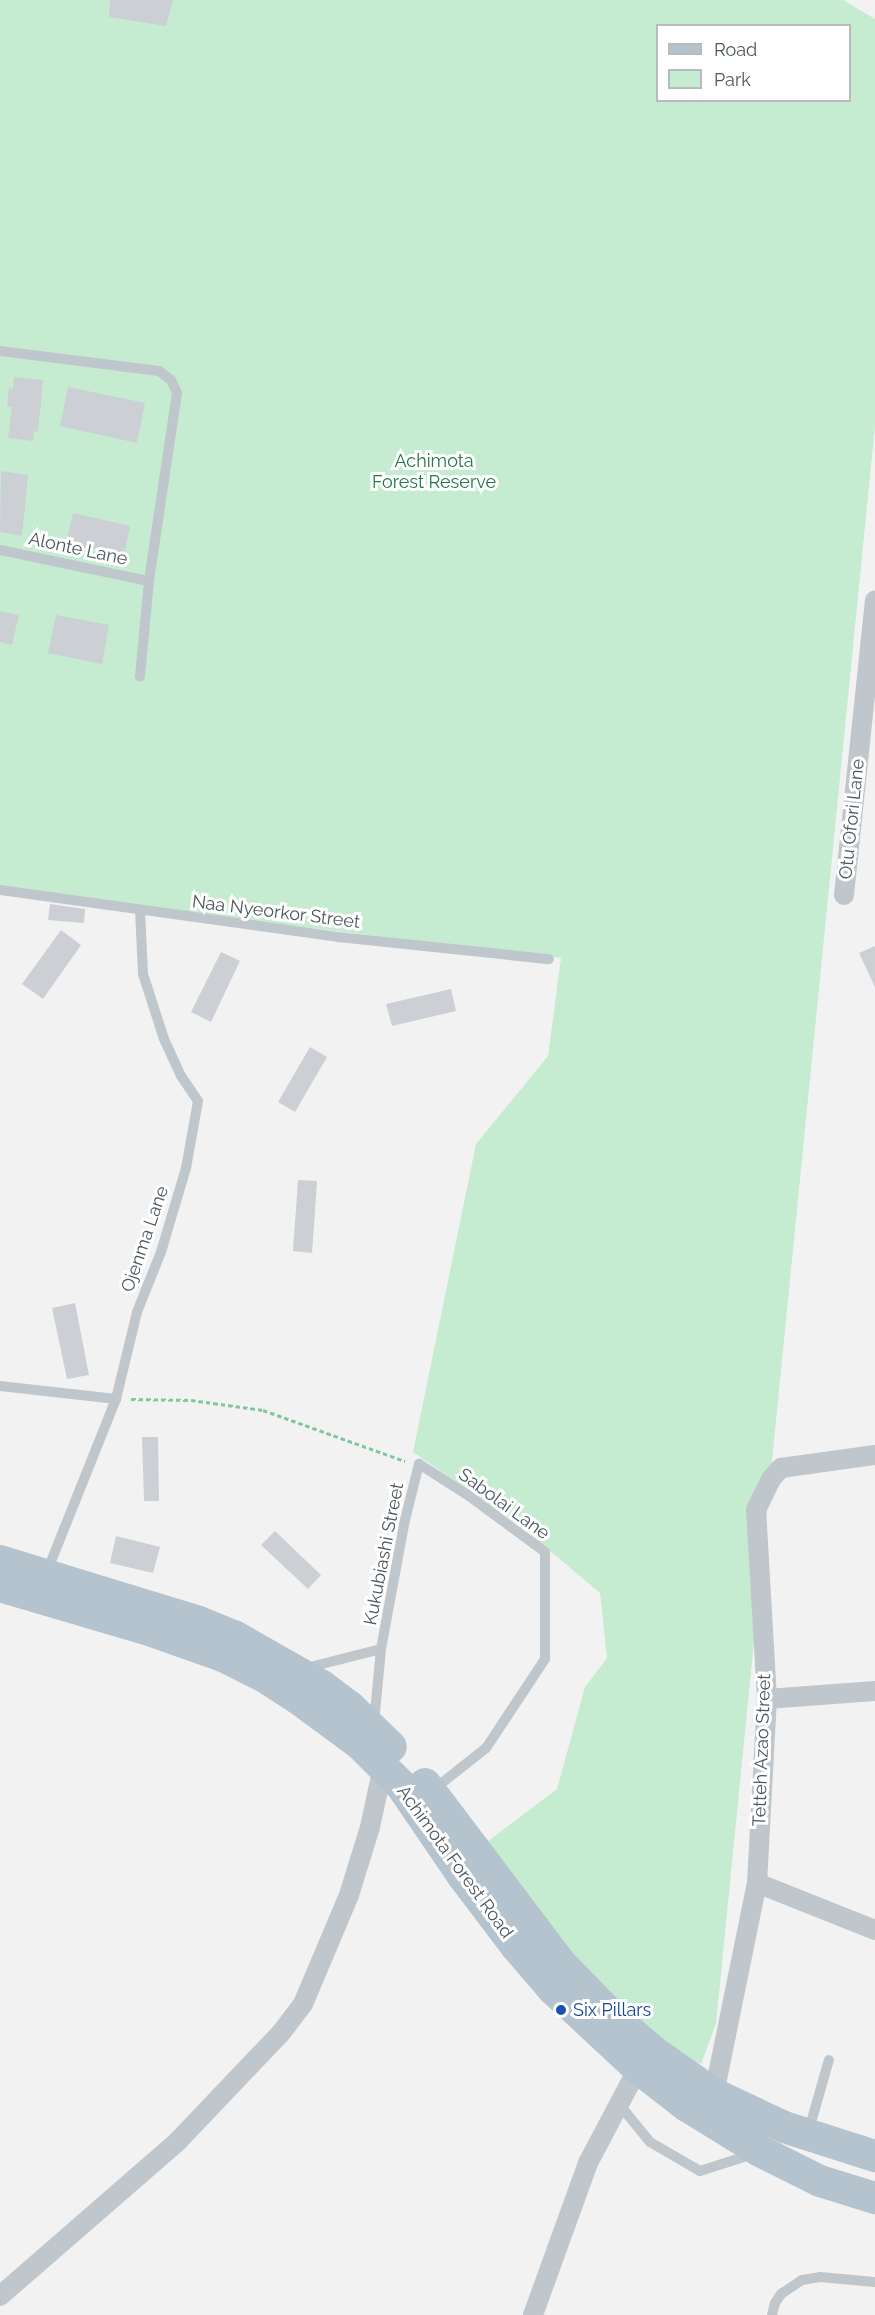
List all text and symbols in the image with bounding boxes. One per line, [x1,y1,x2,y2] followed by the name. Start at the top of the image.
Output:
[656,24,851,102] legend
[714,39,757,60] text: Road
[714,69,751,90] text: Park
[372,451,496,494] park label: Achimota Forest Reserve
[27,528,129,570] street label: Alonte Lane
[835,758,869,880] street label: Otu Ofori Lane
[191,891,361,933] street label: Naa Nyeorkor Street
[117,1183,173,1295] street label: Ojenma Lane
[454,1464,554,1544] street label: Sabolai Lane
[360,1481,408,1627] street label: Kukubiashi Street
[749,1673,775,1827] street label: Tetteh Azao Street
[392,1781,518,1943] street label: Achimota Forest Road
[573,1999,651,2021] place label: Six Pillars
[554,2003,568,2017] marker: Six Pillars

